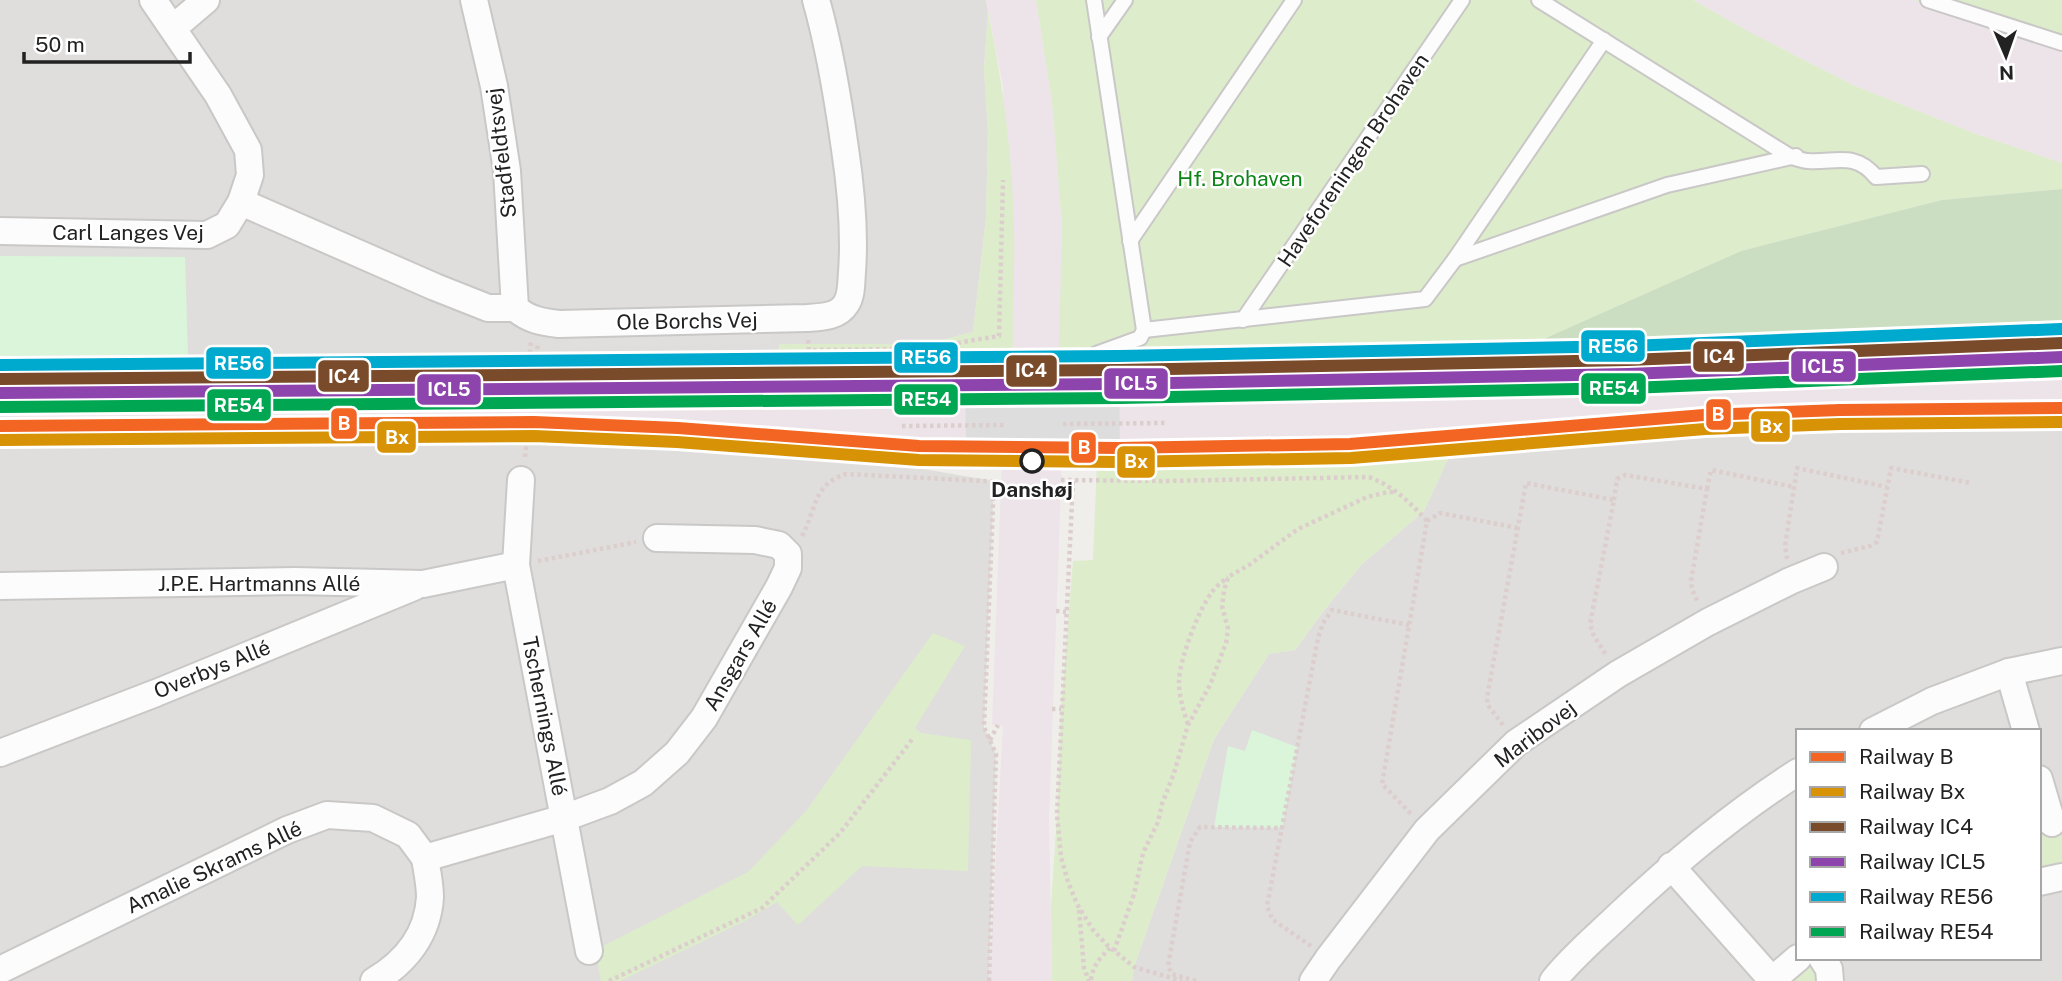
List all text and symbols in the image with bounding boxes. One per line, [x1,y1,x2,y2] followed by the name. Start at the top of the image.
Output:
[24,21,191,65] scale bar
[1971,21,2041,91] north arrow
[35,32,85,57] text: 50 m
[1272,48,1434,272] street label: Haveforeningen Brohaven
[1999,62,2014,84] text: N
[481,87,521,219] street label: Stadfeldtsvej
[1177,166,1303,191] park label: Hf. Brohaven
[52,220,204,245] street label: Carl Langes Vej
[616,307,758,335] street label: Ole Borchs Vej
[1580,329,1646,363] line badge: RE56
[1588,335,1638,357] text: RE56
[1692,340,1745,373] line badge: IC4
[893,341,959,374] line badge: RE56
[1703,345,1735,367] text: IC4
[205,346,272,380] line badge: RE56
[901,346,951,368] text: RE56
[1790,350,1857,383] line badge: ICL5
[214,352,264,374] text: RE56
[1005,354,1058,388] line badge: IC4
[1801,355,1845,377] text: ICL5
[317,359,370,393] line badge: IC4
[1015,359,1047,381] text: IC4
[328,365,360,387] text: IC4
[1103,367,1169,400] line badge: ICL5
[1114,372,1158,394] text: ICL5
[1580,372,1647,405] line badge: RE54
[416,373,482,406] line badge: ICL5
[1589,377,1639,399] text: RE54
[427,378,471,400] text: ICL5
[893,383,959,416] line badge: RE54
[206,388,272,422] line badge: RE54
[901,388,951,410] text: RE54
[214,394,264,416] text: RE54
[1705,398,1732,431] line badge: B
[1711,403,1725,425] text: B
[330,407,358,440] line badge: B
[1750,410,1791,443] line badge: Bx
[337,412,351,434] text: B
[1759,415,1783,437] text: Bx
[376,420,417,454] line badge: Bx
[385,426,409,448] text: Bx
[1070,431,1097,464] line badge: B
[1077,436,1091,458] text: B
[1116,445,1156,479] line badge: Bx
[1020,449,1044,473] marker: Danshøj
[1124,450,1148,472] text: Bx
[991,477,1073,502] place label: Danshøj
[158,571,360,596] street label: J.P.E. Hartmanns Allé
[698,595,782,715] street label: Ansgars Allé
[150,634,274,704] street label: Overbys Allé
[517,634,573,798] street label: Tschernings Allé
[1489,695,1581,773] street label: Maribovej
[1796,729,2041,960] legend
[1859,744,1954,769] text: Railway B
[1859,779,1966,804] text: Railway Bx
[1859,814,1973,839] text: Railway IC4
[122,815,306,919] street label: Amalie Skrams Allé
[1859,849,1986,874] text: Railway ICL5
[1859,884,1993,909] text: Railway RE56
[1859,919,1993,944] text: Railway RE54

